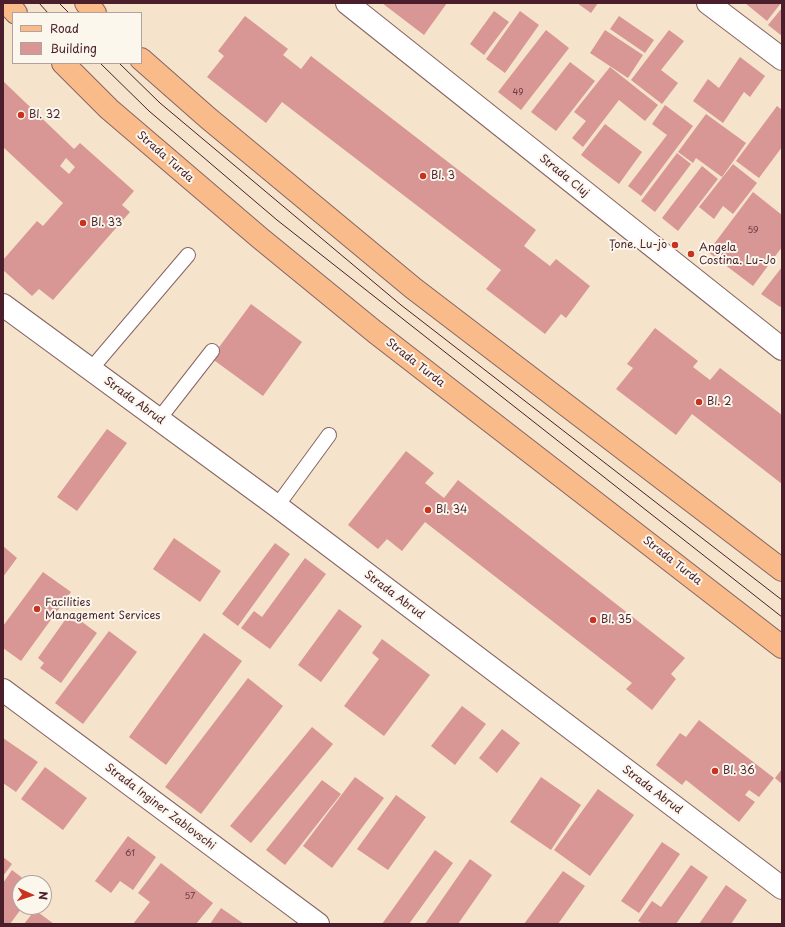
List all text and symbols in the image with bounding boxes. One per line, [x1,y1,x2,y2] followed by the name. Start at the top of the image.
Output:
[12,12,142,64] legend
[50,19,79,37] text: Road
[50,39,97,57] text: Building
[512,88,524,98] house number: 49
[29,108,61,122] place label: Bl. 32
[16,110,26,120] marker: Bl. 32
[134,129,196,185] street label: Strada Turda
[536,152,592,200] street label: Strada Cluj
[431,169,455,183] place label: Bl. 3
[418,171,428,181] marker: Bl. 3
[91,216,122,230] place label: Bl. 33
[78,218,88,228] marker: Bl. 33
[747,226,759,236] house number: 59
[609,238,667,252] place label: Țone. Lu-jo
[670,240,680,250] marker: Țone. Lu-jo
[699,241,776,267] place label: Angela Costina. Lu-Jo
[686,249,696,259] marker: Angela Costina. Lu-Jo
[383,336,447,390] street label: Strada Turda
[101,375,167,427] street label: Strada Abrud
[707,395,732,409] place label: Bl. 2
[694,397,704,407] marker: Bl. 2
[436,503,467,517] place label: Bl. 34
[423,505,433,515] marker: Bl. 34
[640,534,704,588] street label: Strada Turda
[361,568,427,622] street label: Strada Abrud
[45,596,160,622] place label: Facilities Management Services
[32,604,42,614] marker: Facilities Management Services
[601,613,632,627] place label: Bl. 35
[588,615,598,625] marker: Bl. 35
[102,761,218,853] street label: Strada Inginer Zablovschi
[619,763,685,817] street label: Strada Abrud
[723,764,755,778] place label: Bl. 36
[710,766,720,776] marker: Bl. 36
[125,849,135,859] house number: 61
[12,875,52,915] north arrow
[35,891,52,900] text: N
[185,892,195,902] house number: 57

